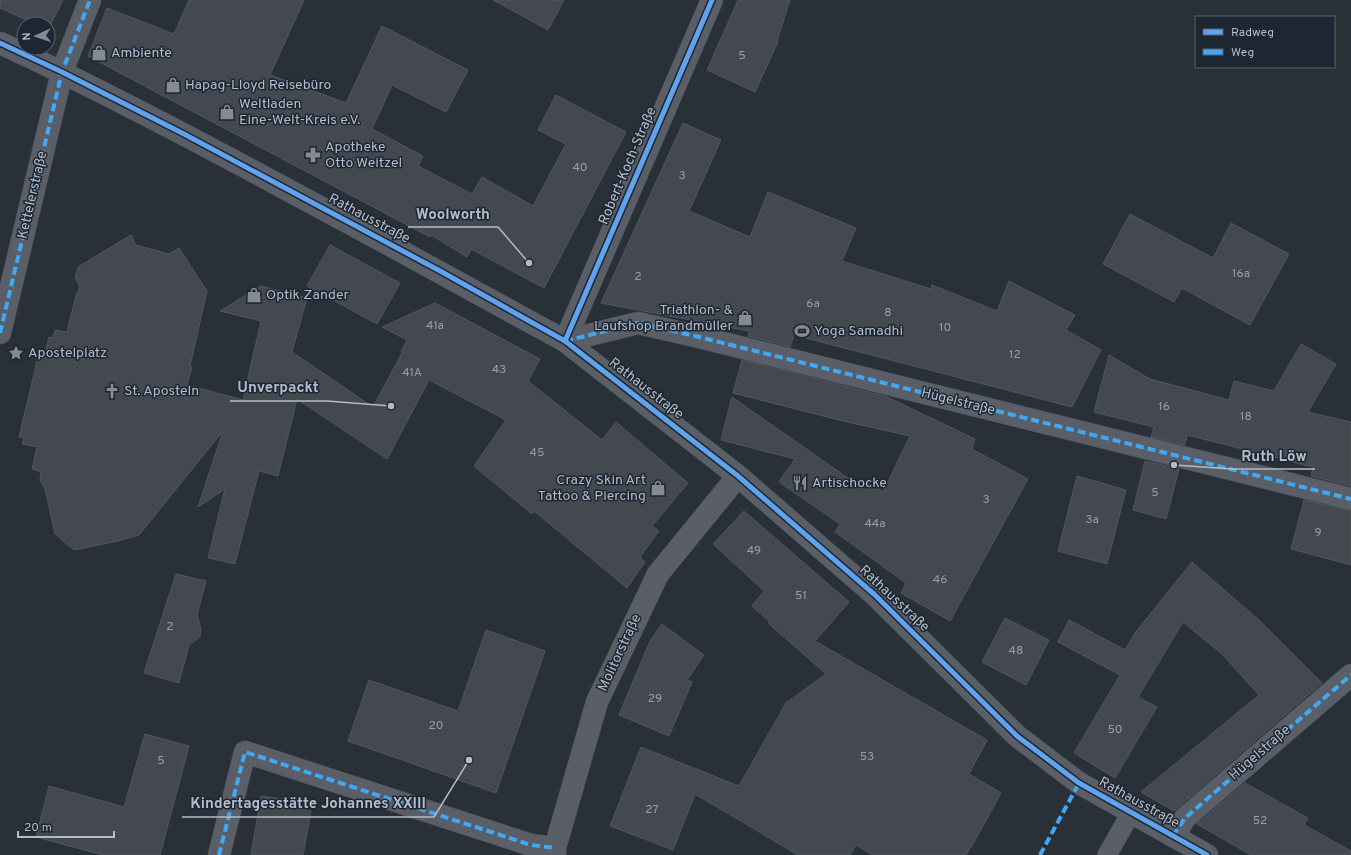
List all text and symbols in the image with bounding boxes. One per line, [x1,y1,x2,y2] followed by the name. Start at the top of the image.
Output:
[16,16,56,56] north arrow
[1195,16,1335,68] legend
[1231,25,1274,41] text: Radweg
[20,32,34,41] text: N
[90,44,108,62] shop icon: Ambiente
[111,45,172,62] place label: Ambiente
[1231,45,1254,61] text: Weg
[738,48,746,64] house number: 5
[164,76,182,94] shop icon: Hapag-Lloyd Reisebüro
[185,77,332,94] place label: Hapag-Lloyd Reisebüro
[239,96,360,129] place label: Weltladen Eine-Welt-Kreis e.V.
[218,103,236,121] shop icon: Weltladen Eine-Welt-Kreis e.V.
[596,105,660,227] street label: Robert-Koch-Straße
[325,139,402,172] place label: Apotheke Otto Weitzel
[304,146,322,164] pharmacy icon: Apotheke Otto Weitzel
[15,149,51,241] street label: Kettelerstraße
[572,160,588,176] house number: 40
[678,168,686,184] house number: 3
[325,190,413,248] street label: Rathausstraße
[408,200,498,227] callout: Woolworth
[416,206,490,225] text: Woolworth
[1232,266,1250,282] house number: 16a
[634,269,642,285] house number: 2
[245,286,263,304] shop icon: Optik Zander
[266,287,350,304] place label: Optik Zander
[806,296,820,312] house number: 6a
[594,302,734,335] place label: Triathlon- & Laufshop Brandmüller
[884,305,892,321] house number: 8
[736,309,754,327] shop icon: Triathlon- & Laufshop Brandmüller
[426,318,444,334] house number: 41a
[939,320,951,336] house number: 10
[793,322,811,340] sports icon: Yoga Samadhi
[814,323,903,340] place label: Yoga Samadhi
[7,344,25,362] place icon: Apostelplatz
[28,345,107,362] place label: Apostelplatz
[1009,347,1021,363] house number: 12
[605,355,687,423] street label: Rathausstraße
[492,362,506,378] house number: 43
[402,365,422,381] house number: 41A
[230,374,327,401] callout: Unverpackt
[237,379,319,398] text: Unverpackt
[103,382,121,400] church icon: St. Aposteln
[124,383,199,400] place label: St. Aposteln
[919,385,997,419] street label: Hügelstraße
[1158,399,1170,415] house number: 16
[1240,409,1252,425] house number: 18
[1233,442,1315,469] callout: Ruth Löw
[530,445,544,461] house number: 45
[1241,448,1307,467] text: Ruth Löw
[538,472,646,505] place label: Crazy Skin Art Tattoo & Piercing
[791,474,809,492] restaurant icon: Artischocke
[812,475,887,492] place label: Artischocke
[649,479,667,497] shop icon: Crazy Skin Art Tattoo & Piercing
[1151,485,1159,501] house number: 5
[982,492,990,508] house number: 3
[1085,512,1099,528] house number: 3a
[864,516,886,532] house number: 44a
[1314,525,1322,541] house number: 9
[747,543,761,559] house number: 49
[855,562,933,636] street label: Rathausstraße
[933,572,947,588] house number: 46
[795,588,807,604] house number: 51
[595,612,645,694] street label: Molitorstraße
[166,619,174,635] house number: 2
[1009,643,1023,659] house number: 48
[648,691,662,707] house number: 29
[428,718,444,734] house number: 20
[1107,722,1123,738] house number: 50
[1226,722,1294,784] street label: Hügelstraße
[860,749,874,765] house number: 53
[157,753,165,769] house number: 5
[1095,774,1183,832] street label: Rathausstraße
[182,790,434,817] callout: Kindertagesstätte Johannes XXIII
[190,795,426,814] text: Kindertagesstätte Johannes XXIII
[645,802,659,818] house number: 27
[18,813,114,839] scale bar
[1253,813,1267,829] house number: 52
[24,820,52,836] text: 20 m

